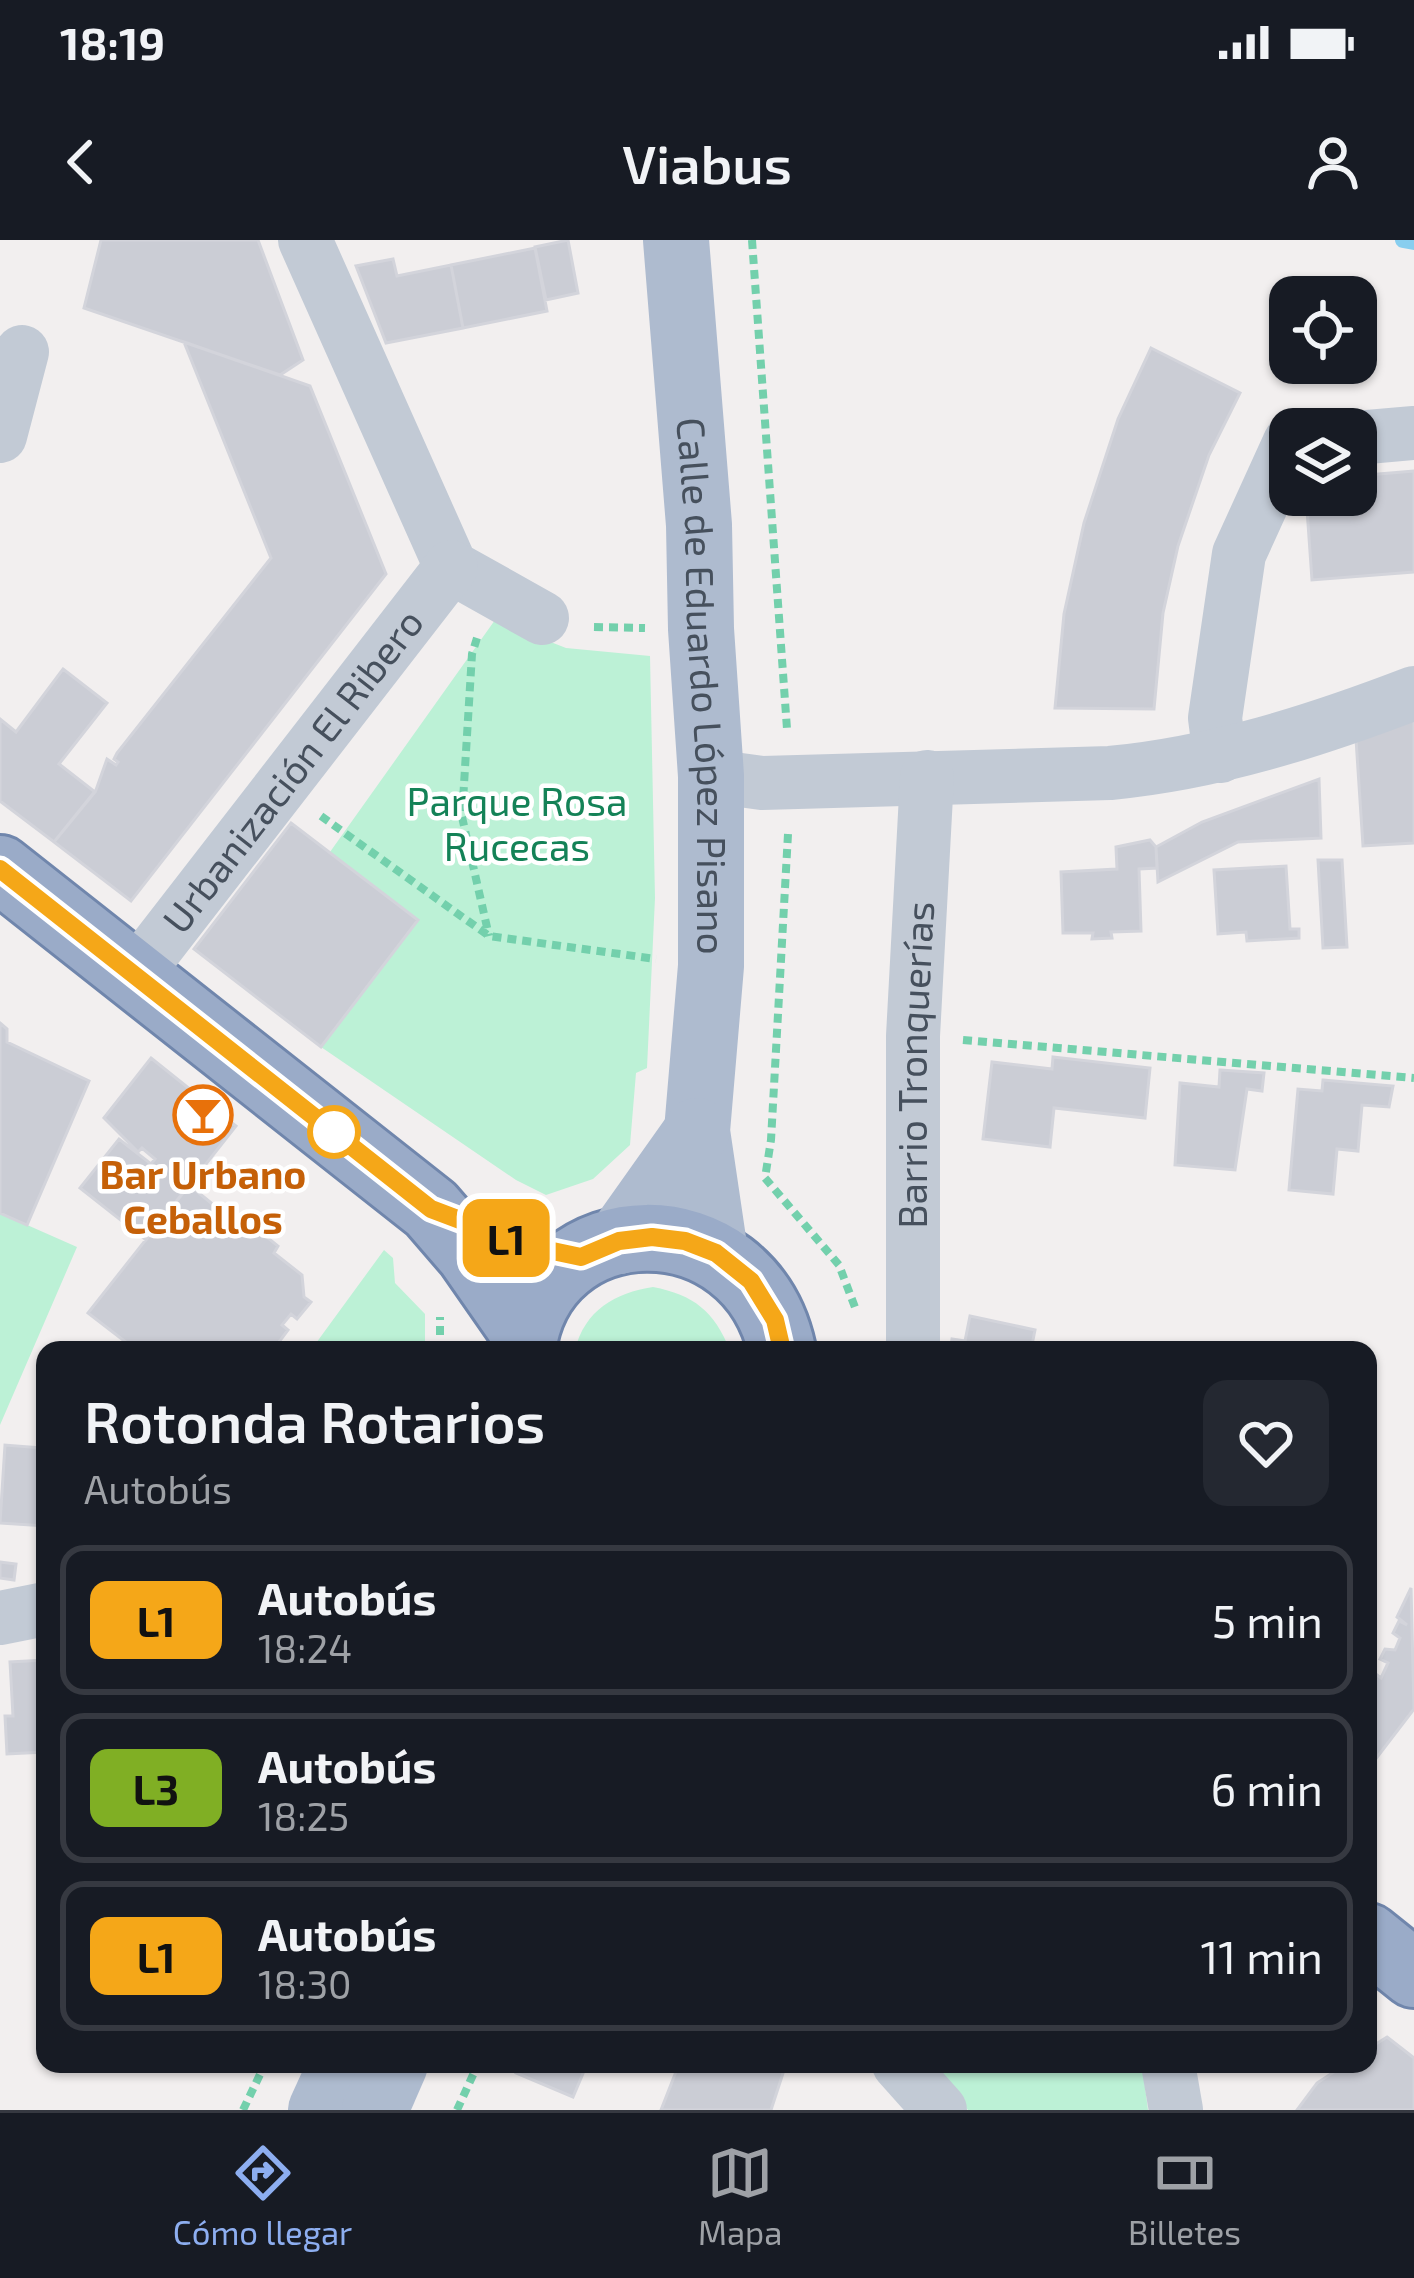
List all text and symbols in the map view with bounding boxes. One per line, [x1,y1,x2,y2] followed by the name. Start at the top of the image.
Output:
[60,15,165,69] text: 18:19
[48,129,114,195] icon: back
[1300,129,1366,195] icon: person
[622,130,792,195] text: Viabus
[1269,276,1377,516] map controls
[1269,276,1377,384] button: locate
[1269,408,1377,516] button: layers
[668,415,737,955] street label: Calle de Eduardo López Pisano
[152,599,432,941] street label: Urbanización El Ribero
[407,777,627,869] park label: Parque Rosa Rucecas
[888,900,942,1229] street label: Barrio Tronquerías
[172,1084,234,1146] bar icon: Bar Urbano Ceballos
[309,1107,359,1157] unlabelled marker
[100,1150,306,1242] place label: Bar Urbano Ceballos
[452,1199,560,1277] line badge: L1
[487,1213,525,1263] text: L1
[1203,1380,1329,1506] button: heart
[84,1386,545,1454] text: Rotonda Rotarios
[84,1465,232,1512] text: Autobús
[258,1570,436,1624] text: Autobús
[1212,1593,1323,1647] text: 5 min
[137,1595,175,1645] text: L1
[258,1624,352,1671] text: 18:24
[258,1738,436,1792] text: Autobús
[1210,1761,1323,1815] text: 6 min
[133,1763,179,1813] text: L3
[258,1792,349,1839] text: 18:25
[258,1906,436,1960] text: Autobús
[1200,1929,1323,1983] text: 11 min
[137,1931,175,1981] text: L1
[258,1960,352,2007] text: 18:30
[173,2140,352,2252] tab: Cómo llegar
[698,2140,782,2252] tab: Mapa
[1128,2140,1241,2252] tab: Billetes

